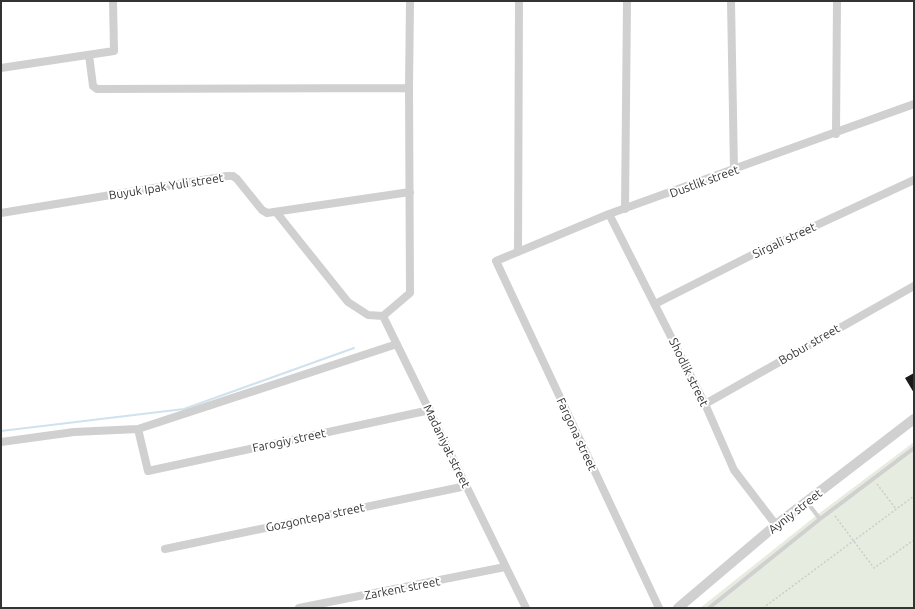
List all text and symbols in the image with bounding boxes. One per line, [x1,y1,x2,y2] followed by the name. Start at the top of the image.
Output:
[668,162,741,200] street label: Dustlik street
[108,170,224,201] street label: Buyuk Ipak Yuli street
[750,220,818,260] street label: Sirgali street
[776,321,842,367] street label: Bobur street
[667,336,711,409] street label: Shodlik street
[554,396,600,473] street label: Fargona street
[421,402,473,490] street label: Madaniyat street
[251,426,327,454] street label: Farogiy street
[766,486,825,536] street label: Ayniy street
[264,500,366,534] street label: Gozgontepa street
[363,574,441,602] street label: Zarkent street

